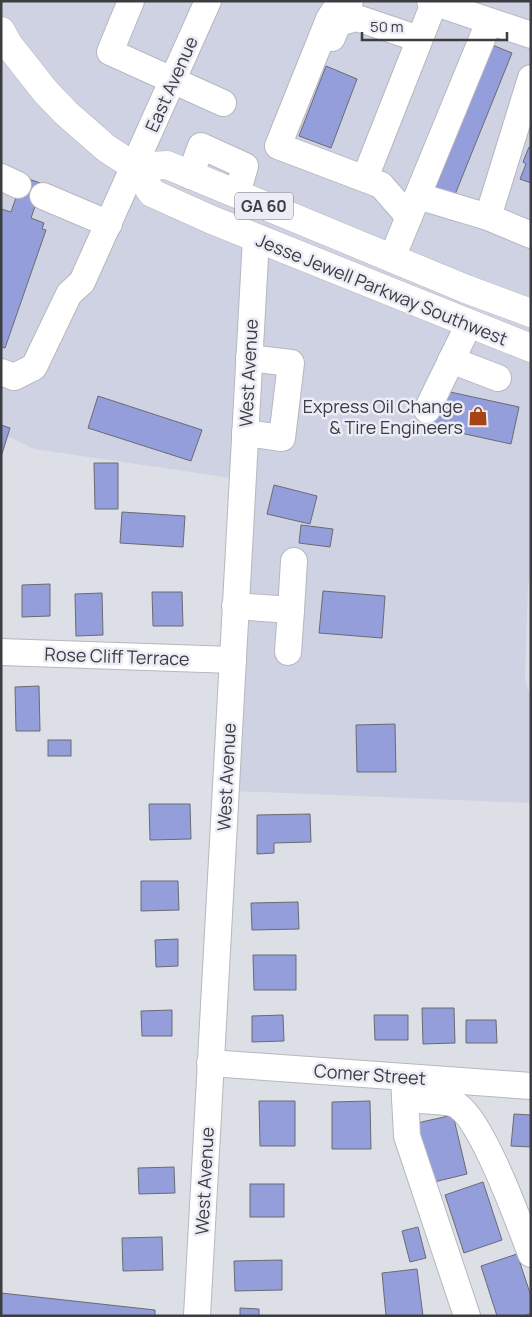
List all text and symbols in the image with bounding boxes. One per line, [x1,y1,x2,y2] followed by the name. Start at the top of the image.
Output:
[362,10,507,42] scale bar
[370,16,404,37] text: 50 m
[139,32,203,136] street label: East Avenue
[235,192,293,220] road number: GA 60
[253,227,511,351] street label: Jesse Jewell Parkway Southwest
[233,318,263,428] street label: West Avenue
[303,394,463,439] place label: Express Oil Change & Tire Engineers
[467,405,489,427] shop icon: Express Oil Change & Tire Engineers
[44,641,190,671] street label: Rose Cliff Terrace
[211,722,241,832] street label: West Avenue
[313,1058,427,1090] street label: Comer Street
[189,1126,219,1236] street label: West Avenue

